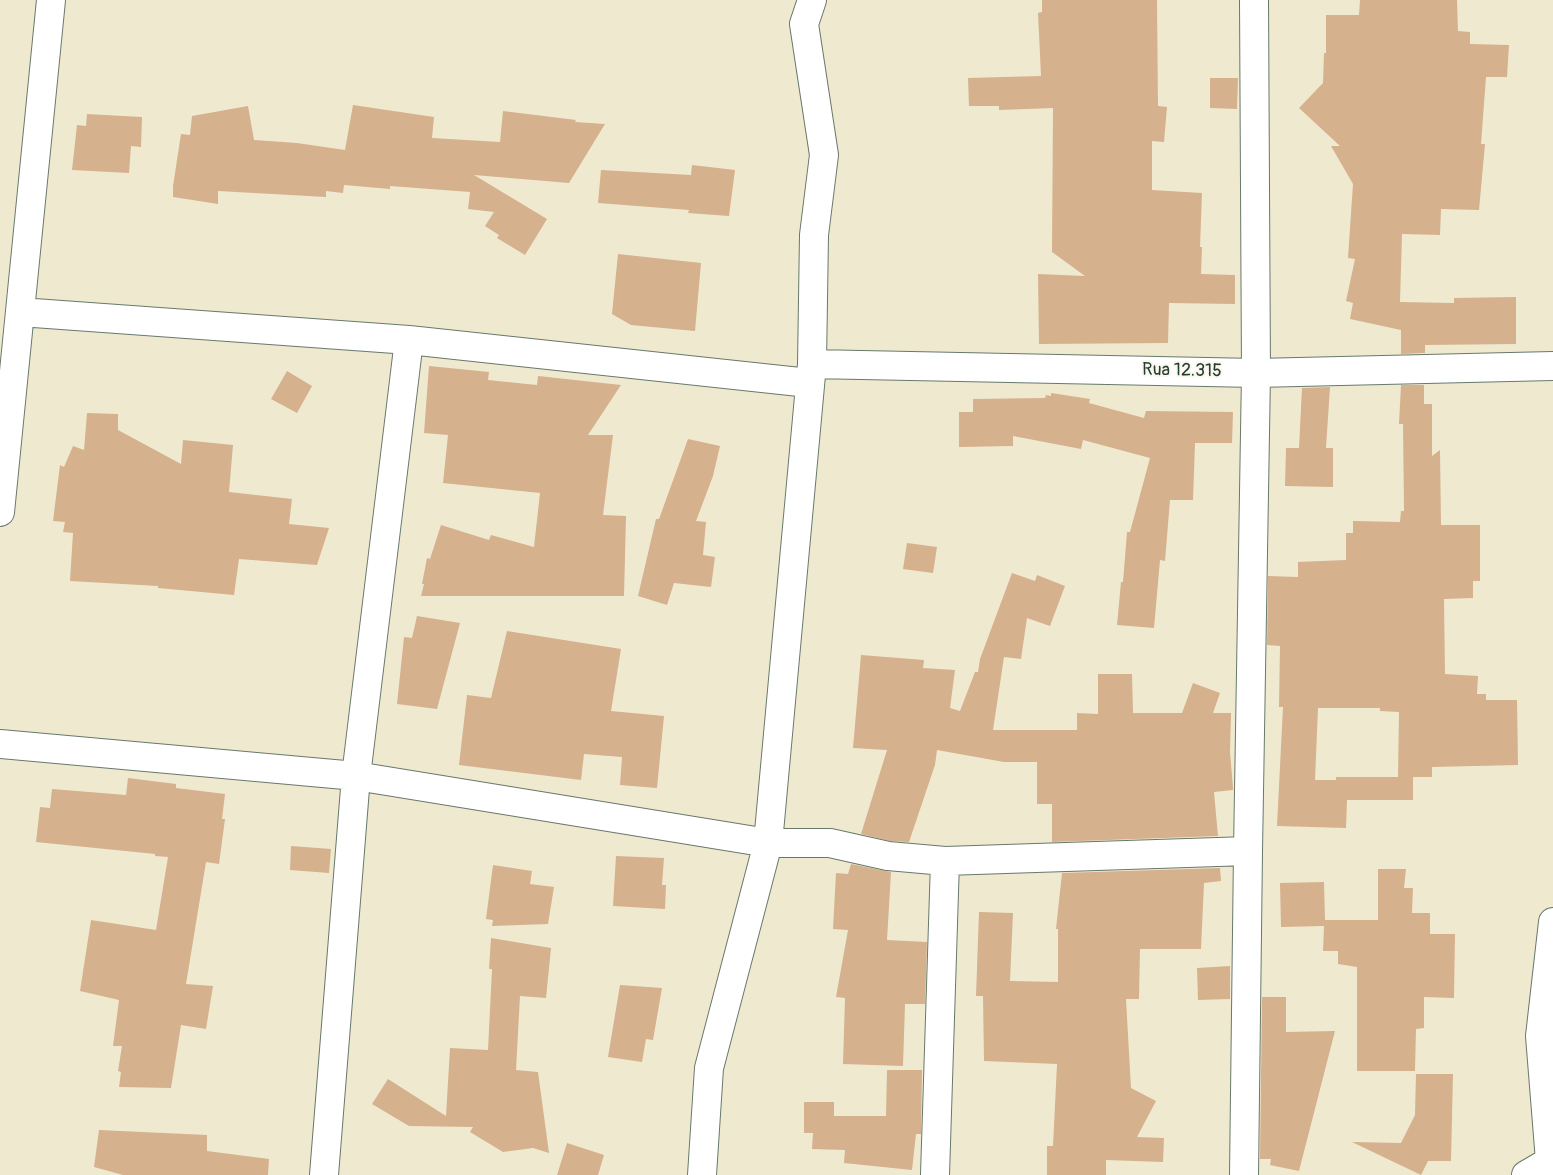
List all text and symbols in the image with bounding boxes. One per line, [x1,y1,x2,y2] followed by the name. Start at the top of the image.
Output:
[1142,360,1222,382] street label: Rua 12.315

